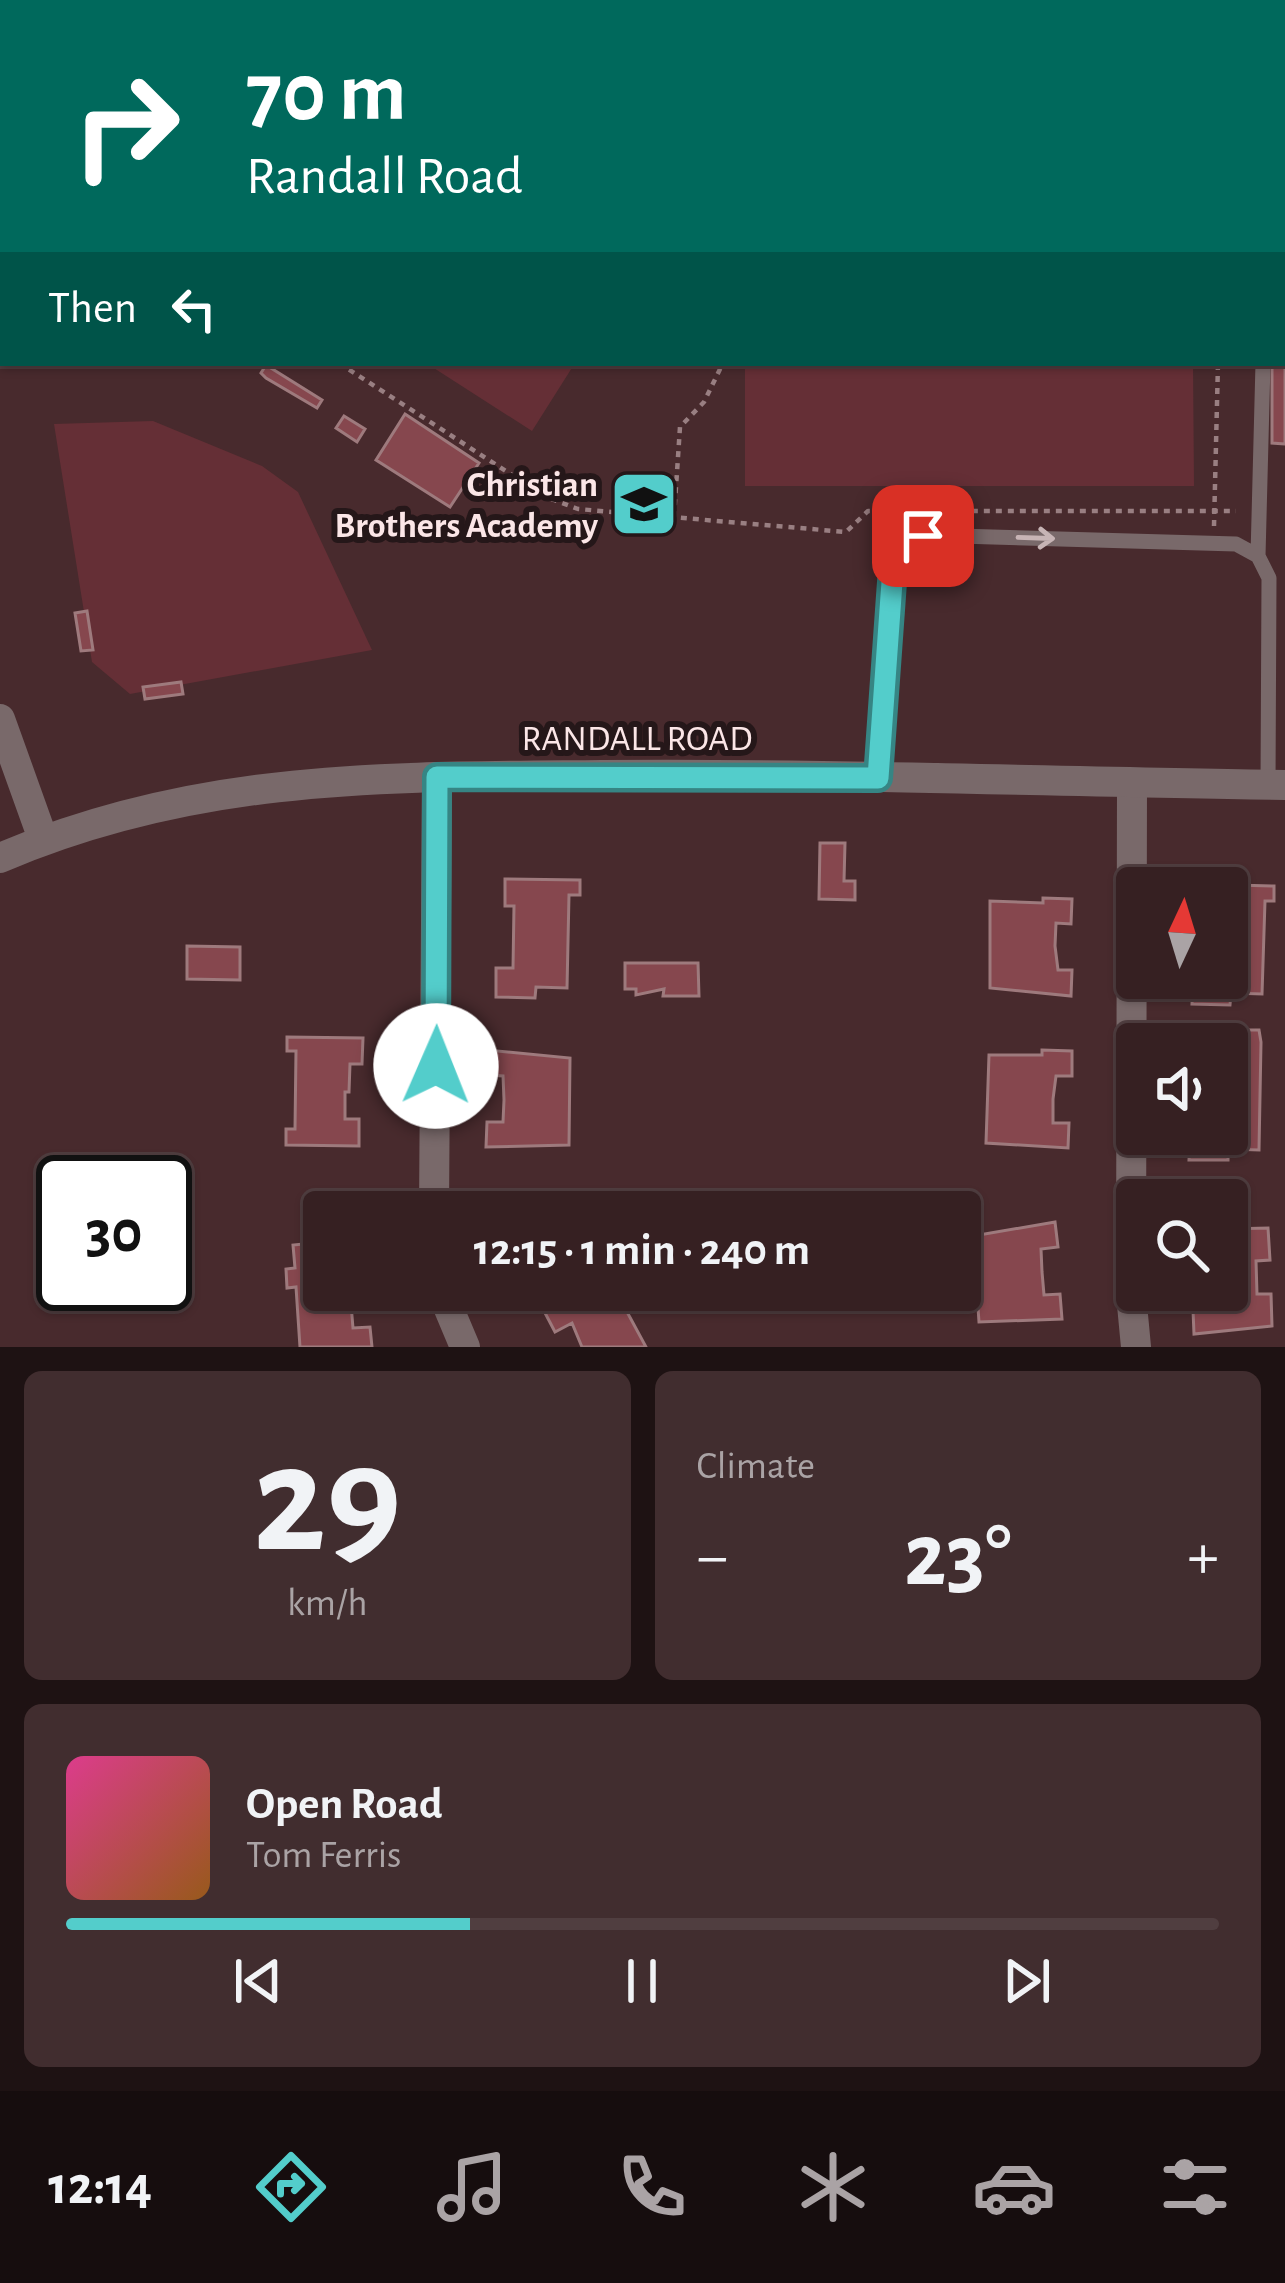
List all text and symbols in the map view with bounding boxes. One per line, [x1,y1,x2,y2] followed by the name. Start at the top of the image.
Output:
[48,48,204,204] icon: right
[246,52,407,136] text: 70 m
[246,150,523,204] text: Randall Road
[161,276,227,342] icon: left
[48,286,137,331] text: Then
[335,467,599,544] place label: Christian Brothers Academy
[609,469,679,539] school or university icon: Christian Brothers Academy
[872,485,974,587] pin
[890,503,956,569] icon: arrive
[1016,527,1055,550] one-way arrow
[522,721,752,757] street label: RANDALL ROAD
[1116,867,1248,999] north arrow
[1116,867,1248,1311] map controls
[373,1003,499,1129] position arrow
[1116,1023,1248,1155] button: sound
[36,1155,192,1311] speed limit sign: 30
[1116,1179,1248,1311] button: search
[474,1228,810,1273] text: 12:15 · 1 min · 240 m
[253,1424,402,1580] text: 29
[697,1447,815,1486] text: Climate
[904,1512,1012,1602] text: 23°
[697,1524,728,1590] text: −
[1187,1524,1219,1590] text: +
[287,1584,367,1623] text: km/h
[246,1782,443,1827] text: Open Road
[246,1836,402,1875] text: Tom Ferris
[225,1948,291,2014] icon: previous
[609,1948,675,2014] icon: pause
[994,1948,1060,2014] icon: next
[249,2145,333,2229] icon: directions
[430,2145,514,2229] icon: music
[610,2145,694,2229] icon: phone
[791,2145,875,2229] icon: climate
[972,2145,1056,2229] icon: car
[1153,2145,1237,2229] icon: filters
[48,2160,152,2214] text: 12:14

